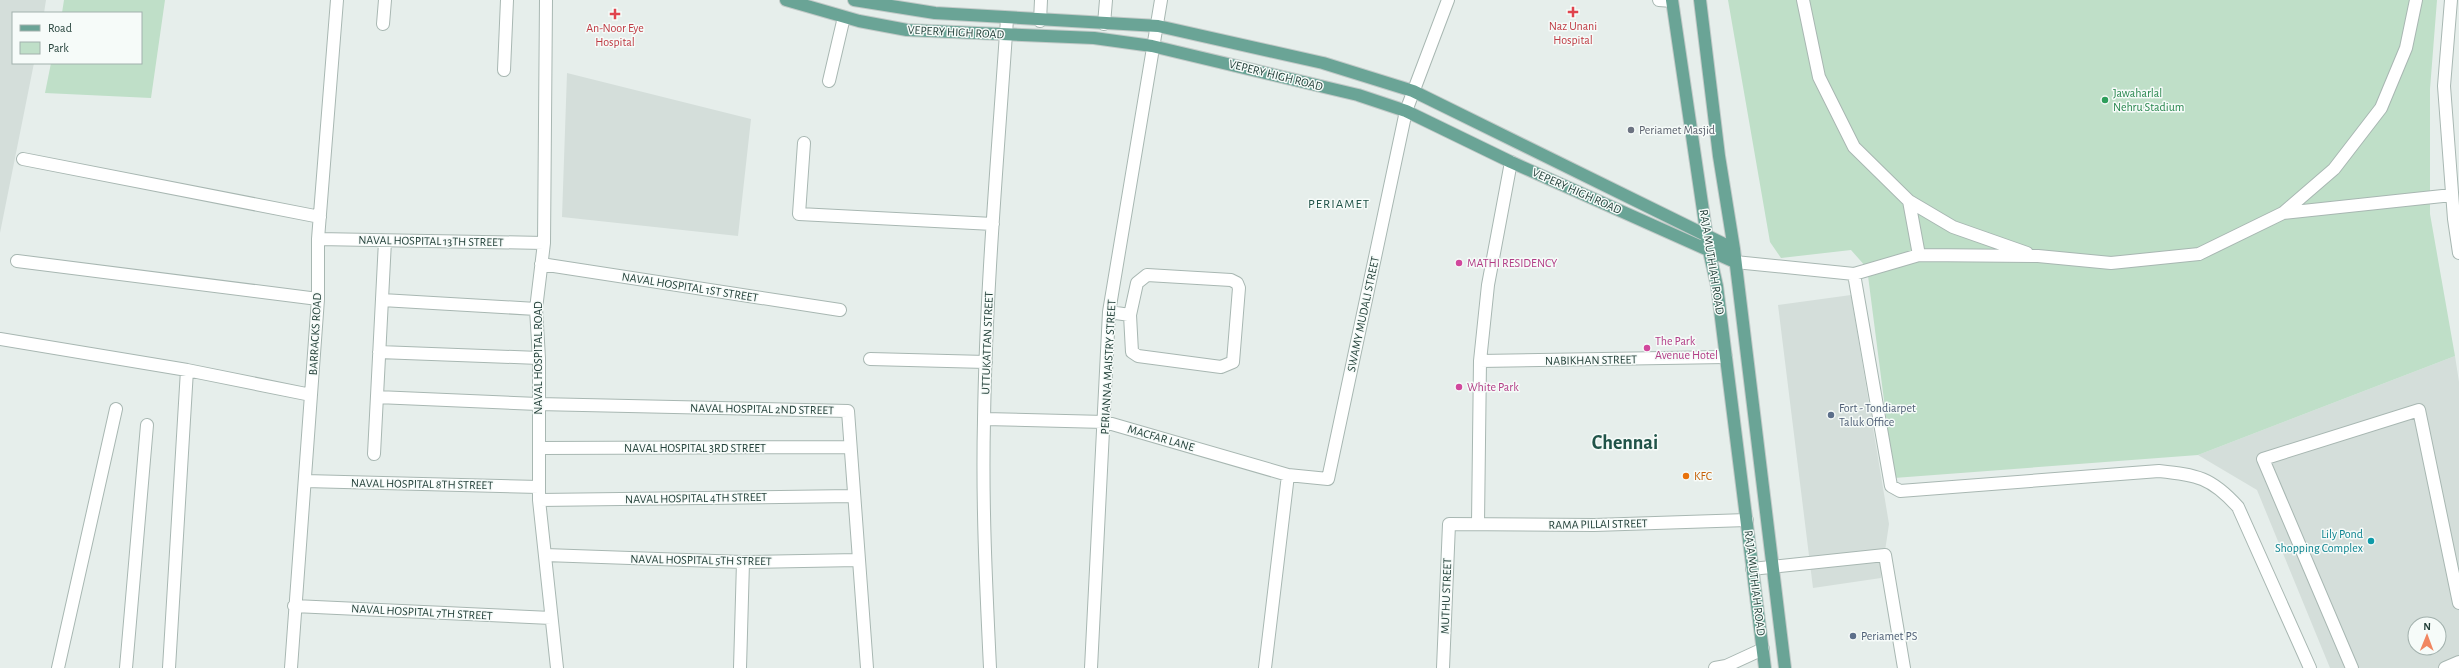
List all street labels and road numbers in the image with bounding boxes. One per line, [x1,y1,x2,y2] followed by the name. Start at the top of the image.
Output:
[908,23,1005,41] street label: VEPERY HIGH ROAD
[1228,58,1325,93] street label: VEPERY HIGH ROAD
[1530,166,1624,216] street label: VEPERY HIGH ROAD
[1698,209,1726,316] street label: RAJA MUTHIAH ROAD
[358,234,504,248] street label: NAVAL HOSPITAL 13TH STREET
[1345,255,1381,373] street label: SWAMY MUDALI STREET
[621,270,759,304] street label: NAVAL HOSPITAL 1ST STREET
[979,291,995,395] street label: UTTUKATTAN STREET
[307,292,323,376] street label: BARRACKS ROAD
[1098,299,1118,435] street label: PERIANNA MAISTRY STREET
[532,301,544,415] street label: NAVAL HOSPITAL ROAD
[1545,353,1637,367] street label: NABIKHAN STREET
[690,402,834,416] street label: NAVAL HOSPITAL 2ND STREET
[1126,423,1196,453] street label: MACFAR LANE
[624,442,766,454] street label: NAVAL HOSPITAL 3RD STREET
[351,477,493,491] street label: NAVAL HOSPITAL 8TH STREET
[625,491,767,505] street label: NAVAL HOSPITAL 4TH STREET
[1548,517,1648,531] street label: RAMA PILLAI STREET
[1743,530,1767,637] street label: RAJA MUTHIAH ROAD
[630,553,772,567] street label: NAVAL HOSPITAL 5TH STREET
[1439,558,1453,634] street label: MUTHU STREET
[351,602,493,622] street label: NAVAL HOSPITAL 7TH STREET

